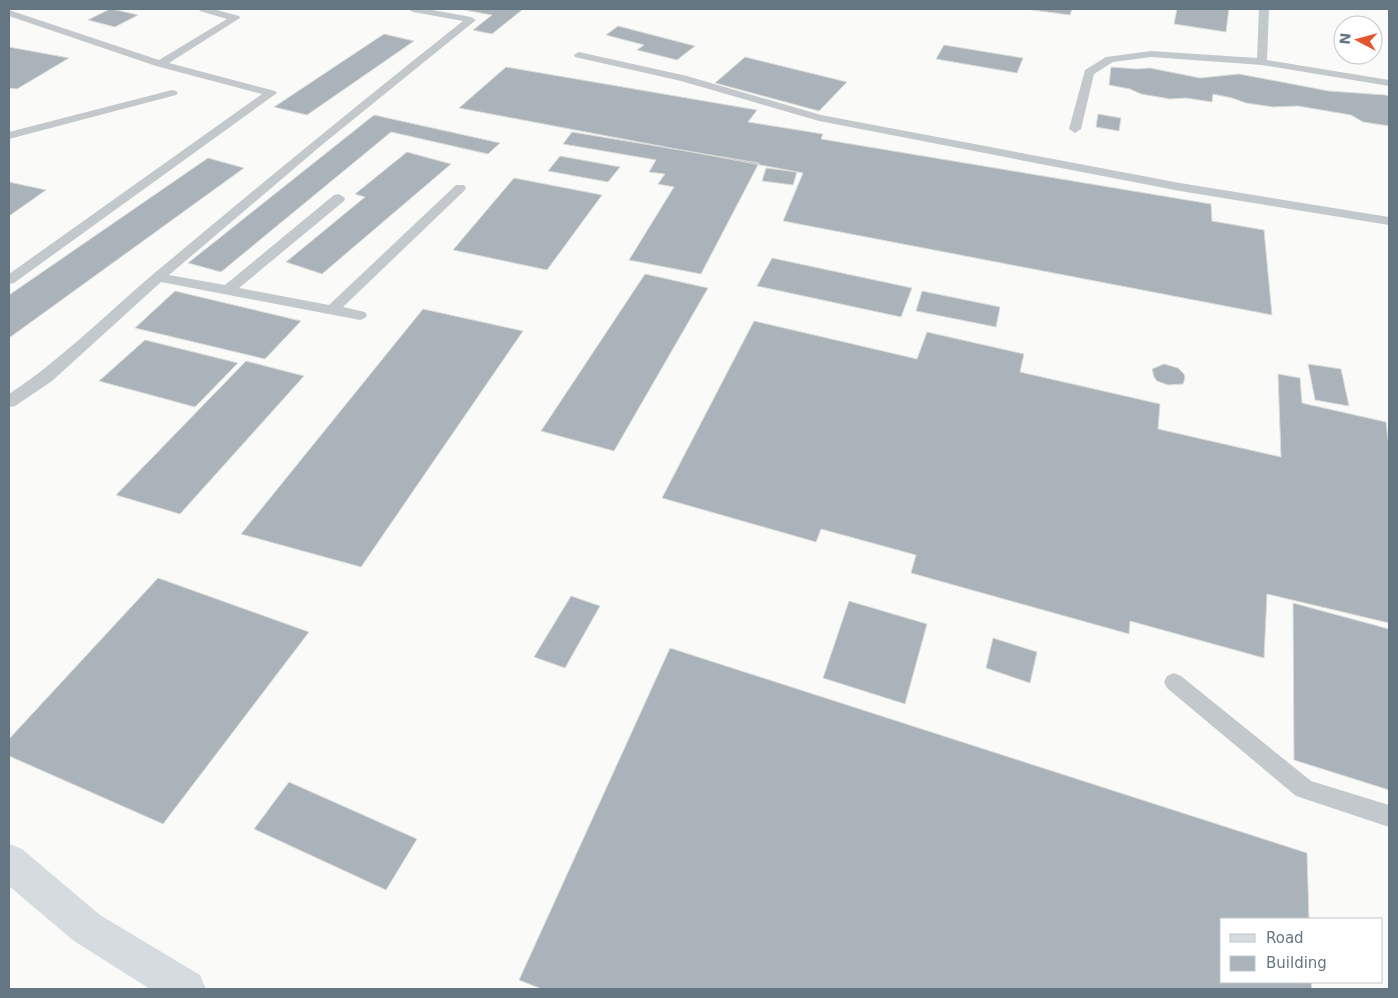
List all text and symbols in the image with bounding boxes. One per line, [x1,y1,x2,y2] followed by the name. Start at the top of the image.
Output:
[1333,15,1383,65] north arrow
[1337,32,1354,45] text: N
[1220,918,1383,983] legend
[1266,929,1304,947] text: Road
[1266,954,1327,972] text: Building

